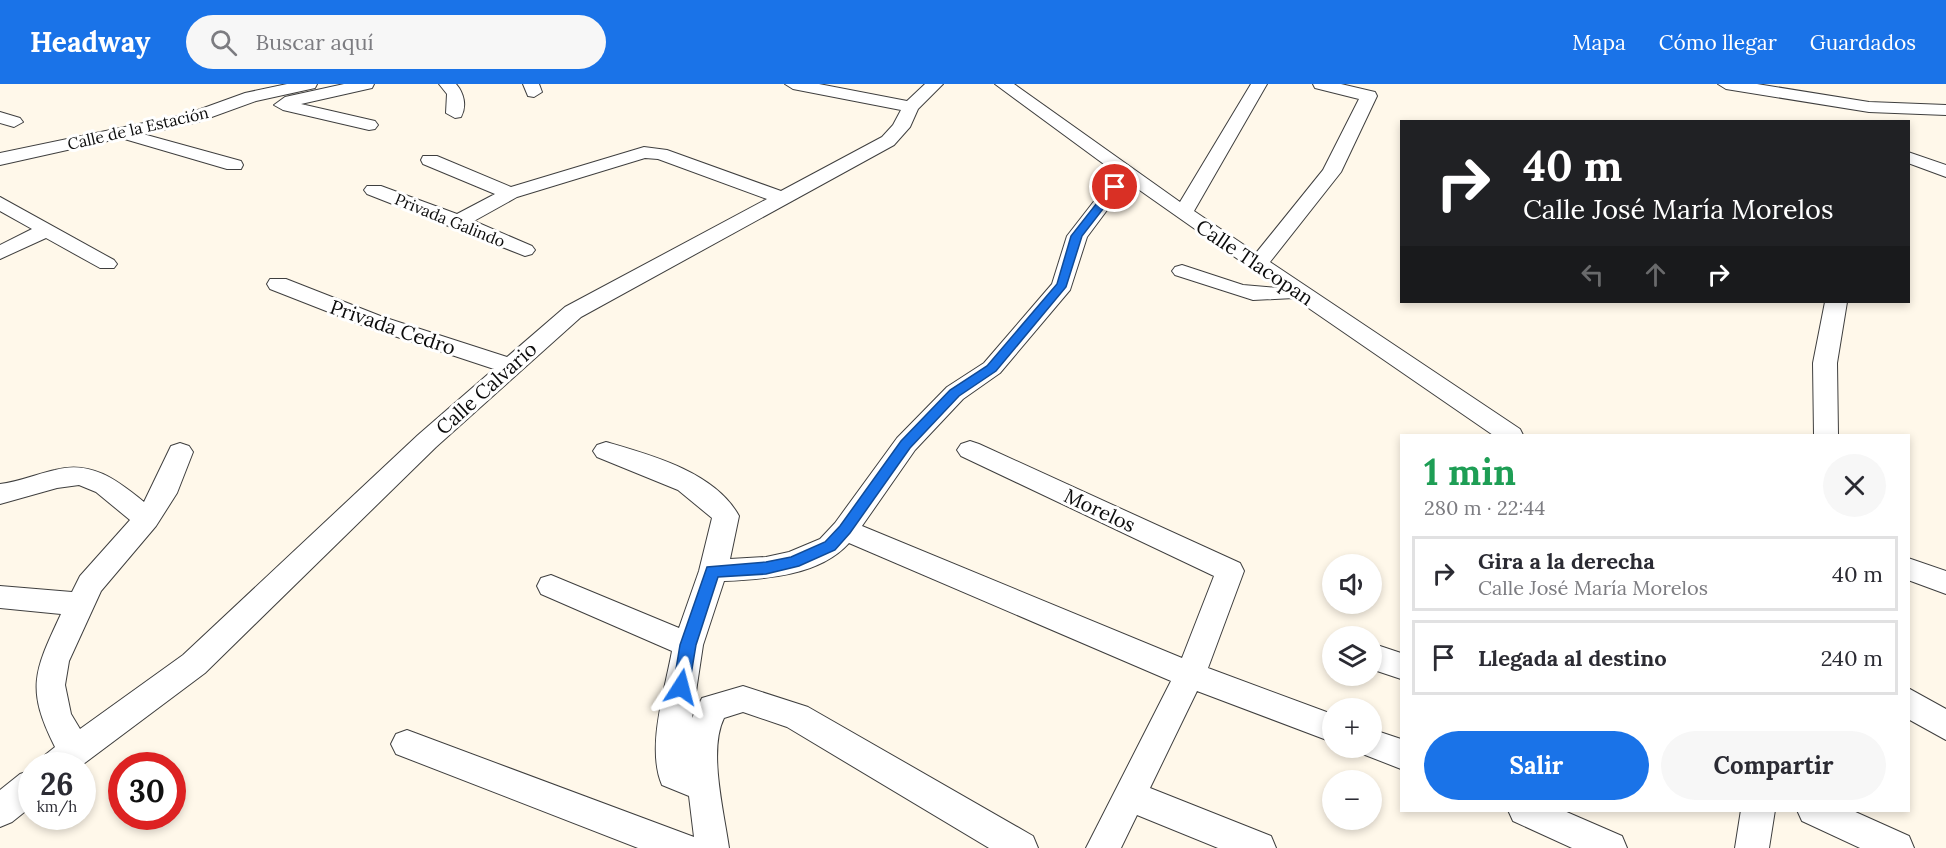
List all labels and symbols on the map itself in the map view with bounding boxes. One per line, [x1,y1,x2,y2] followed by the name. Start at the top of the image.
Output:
[66,102,211,154] street label: Calle de la Estación
[1089,161,1140,212] pin
[392,189,508,251] street label: Privada Galindo
[1191,213,1319,311] street label: Calle Tlacopan
[327,294,459,360] street label: Privada Cedro
[430,336,542,440] street label: Calle Calvario
[1060,483,1140,537] street label: Morelos
[649,655,713,719] position arrow
[108,752,186,830] speed limit sign: 30

